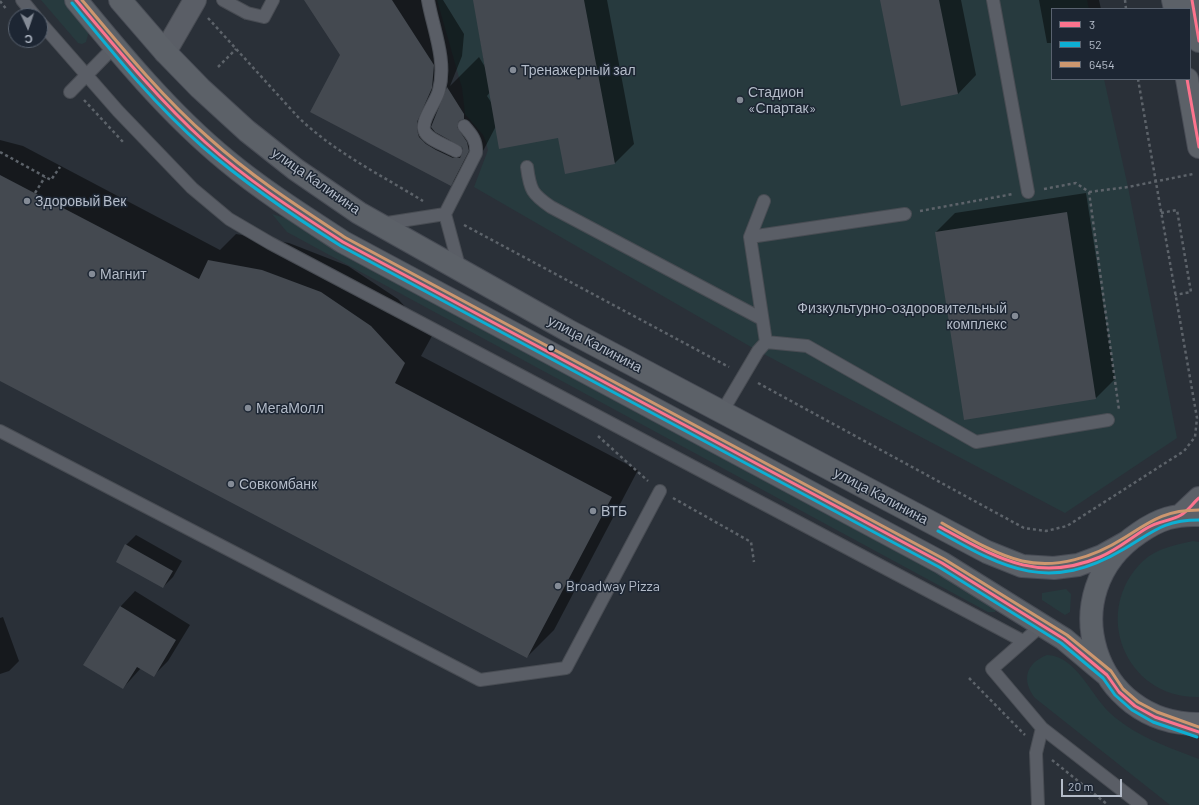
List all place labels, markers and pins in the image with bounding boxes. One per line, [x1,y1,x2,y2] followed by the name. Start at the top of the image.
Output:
[521,62,636,78] place label: Тренажерный зал
[508,65,518,75] marker: Тренажерный зал
[748,84,816,116] place label: Стадион «Спартак»
[735,95,745,105] marker: Стадион «Спартак»
[35,193,126,209] place label: Здоровый Век
[22,196,32,206] marker: Здоровый Век
[100,266,147,282] place label: Магнит
[87,269,97,279] marker: Магнит
[797,300,1007,332] place label: Физкультурно-оздоровительный комплекс
[1010,311,1020,321] marker: Физкультурно-оздоровительный комплекс
[546,343,556,353] unlabelled marker
[256,400,324,416] place label: МегаМолл
[243,403,253,413] marker: МегаМолл
[239,476,317,492] place label: Совкомбанк
[226,479,236,489] marker: Совкомбанк
[601,503,627,519] place label: ВТБ
[588,506,598,516] marker: ВТБ
[566,578,660,594] place label: Broadway Pizza
[553,581,563,591] marker: Broadway Pizza

